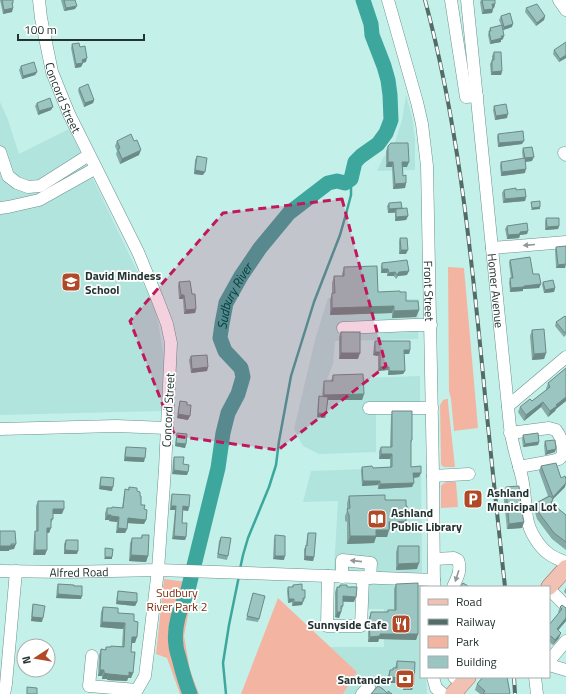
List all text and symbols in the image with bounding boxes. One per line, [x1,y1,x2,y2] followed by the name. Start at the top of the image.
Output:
[18,16,144,42] scale bar
[24,20,57,39] text: 100 m
[41,61,87,137] street label: Concord Street
[523,242,535,249] one-way arrow
[483,252,509,329] street label: Homer Avenue
[211,257,258,330] water label: Sudbury River
[419,261,440,322] street label: Front Street
[85,266,161,299] place label: David Mindess School
[60,271,82,293] school or university icon: David Mindess School
[157,371,179,448] street label: Concord Street
[487,483,558,516] place label: Ashland Municipal Lot
[462,488,484,510] parking icon: Ashland Municipal Lot
[391,503,462,536] place label: Ashland Public Library
[366,508,388,530] library icon: Ashland Public Library
[350,558,362,564] one-way arrow
[49,562,109,582] street label: Alfred Road
[454,570,460,582] one-way arrow
[147,583,207,616] park label: Sudbury River Park 2
[420,586,550,678] legend
[456,592,482,611] text: Road
[456,612,496,631] text: Railway
[390,613,412,635] restaurant icon: Sunnyside Cafe
[308,615,387,634] place label: Sunnyside Cafe
[456,632,479,651] text: Park
[16,638,56,678] north arrow
[456,652,497,671] text: Building
[18,655,35,665] text: N
[394,668,416,690] bank icon: Santander
[337,670,392,689] place label: Santander

